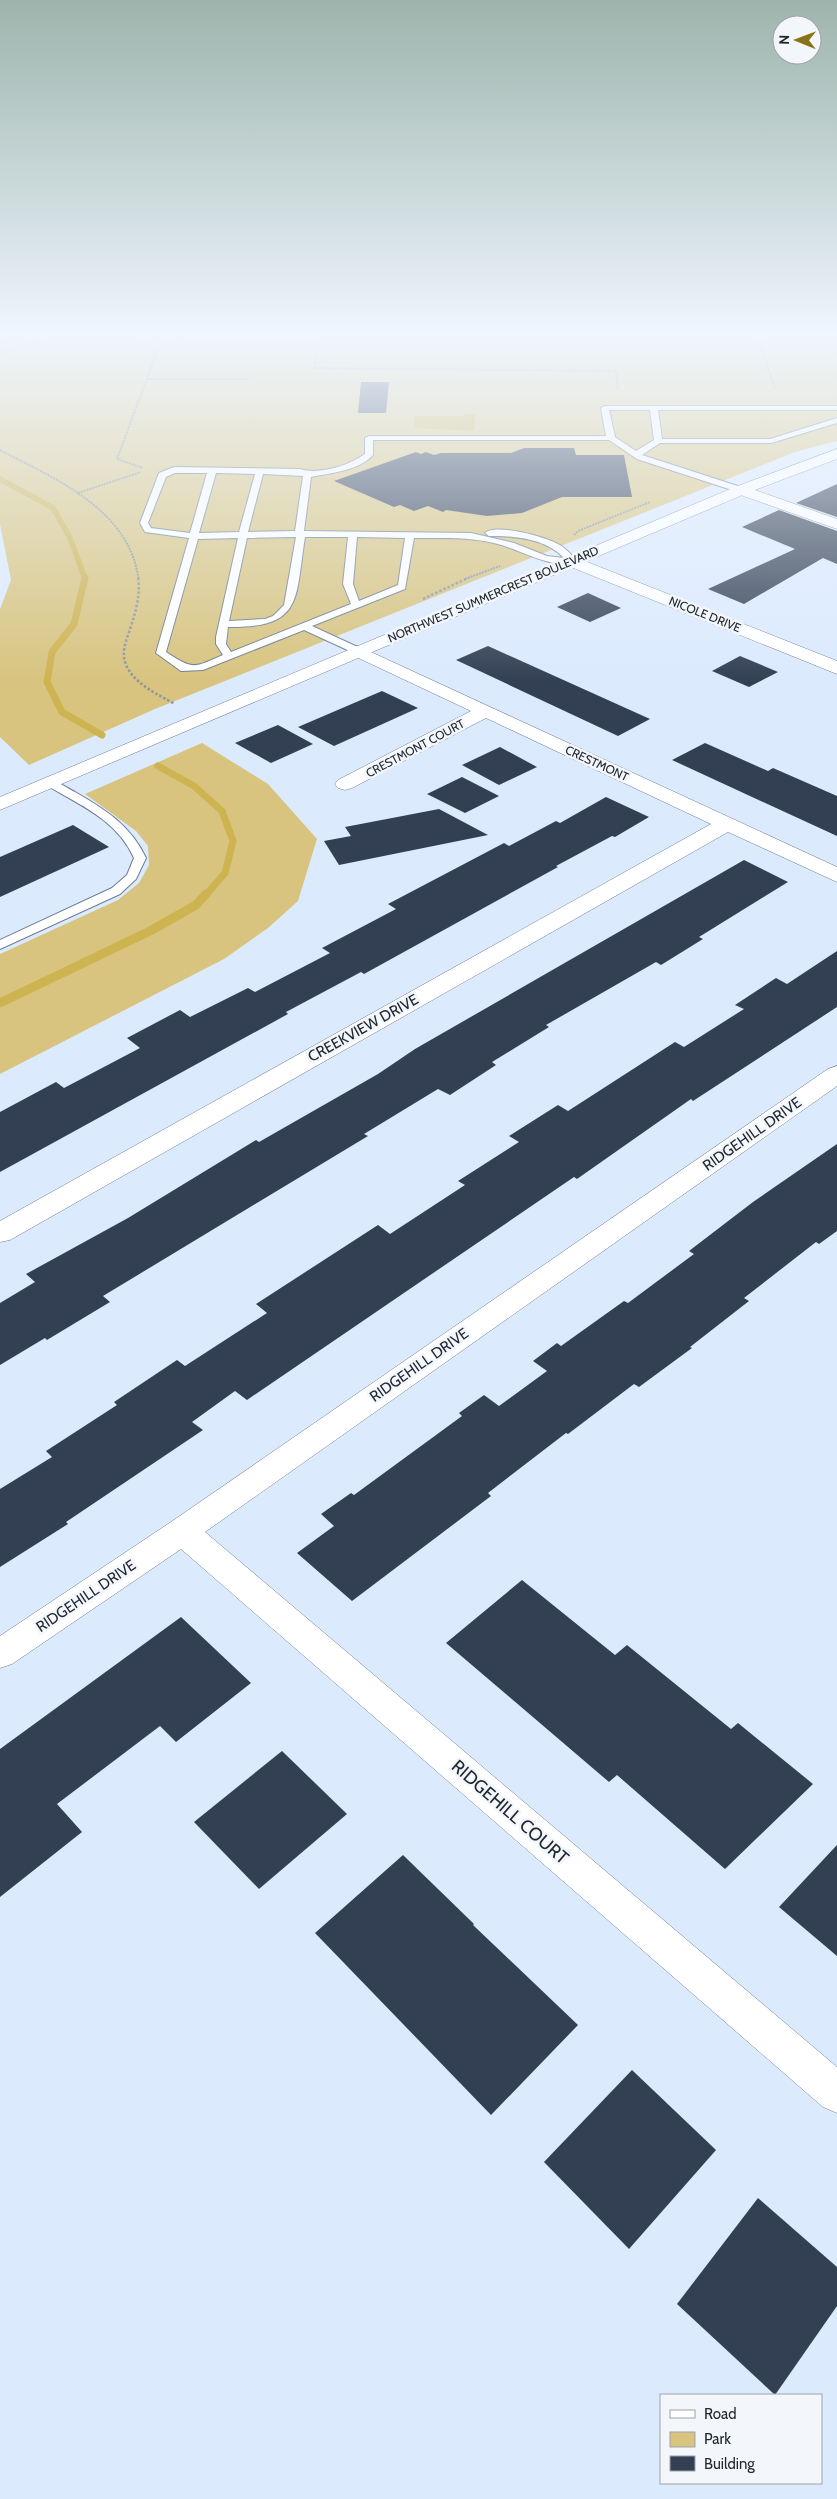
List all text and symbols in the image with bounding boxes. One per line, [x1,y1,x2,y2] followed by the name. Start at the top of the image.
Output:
[772,15,822,65] north arrow
[775,35,793,45] text: N
[385,542,601,645] street label: NORTHWEST SUMMERCREST BOULEVARD
[667,593,744,635] street label: NICOLE DRIVE
[363,715,467,780] street label: CRESTMONT COURT
[563,742,632,784] street label: CRESTMONT
[305,990,421,1066] street label: CREEKVIEW DRIVE
[699,1093,805,1175] street label: RIDGEHILL DRIVE
[366,1324,472,1406] street label: RIDGEHILL DRIVE
[33,1556,139,1636] street label: RIDGEHILL DRIVE
[447,1755,573,1869] street label: RIDGEHILL COURT
[660,2394,822,2484] legend
[704,2405,737,2423] text: Road
[704,2430,731,2448] text: Park
[704,2455,755,2473] text: Building

